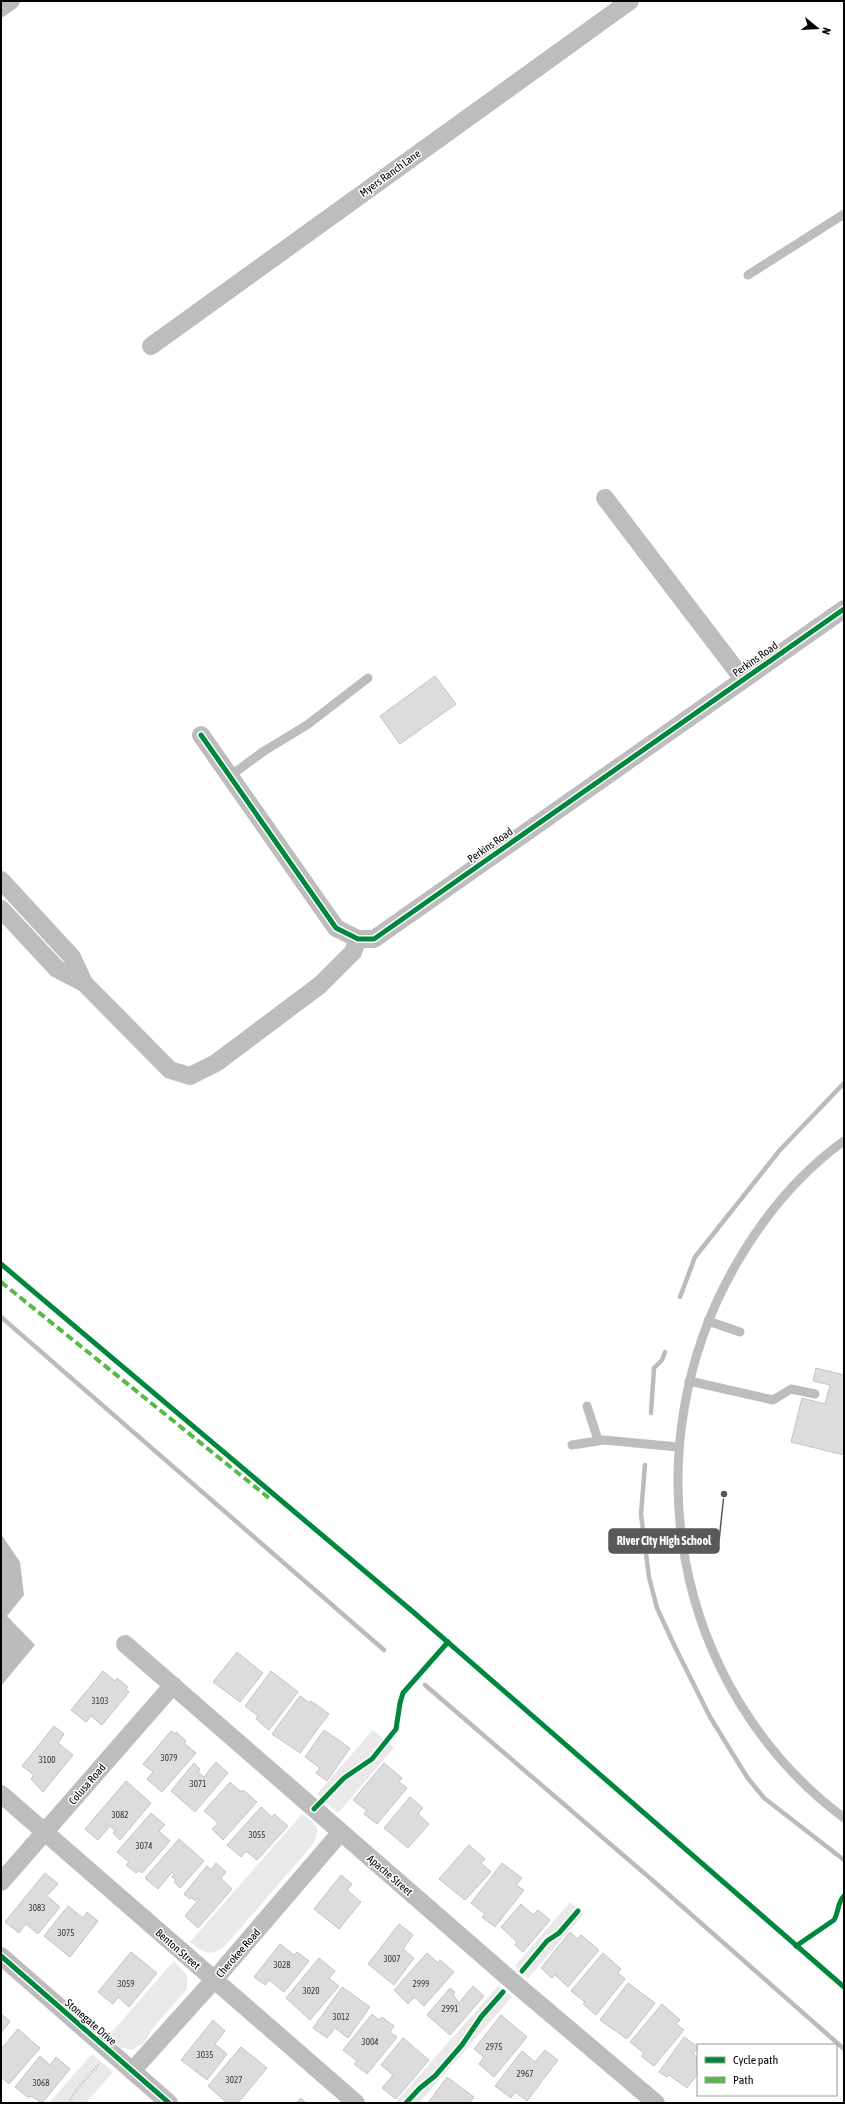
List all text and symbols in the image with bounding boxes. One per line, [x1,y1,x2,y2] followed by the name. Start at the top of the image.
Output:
[797,8,837,48] north arrow
[820,26,833,36] text: N
[357,147,423,199] street label: Myers Ranch Lane
[730,639,780,679] street label: Perkins Road
[465,825,515,865] street label: Perkins Road
[609,1529,719,1553] callout: River City High School
[617,1534,712,1548] text: River City High School
[92,1696,108,1706] house number: 3103
[161,1753,177,1763] house number: 3079
[39,1755,55,1765] house number: 3100
[66,1761,108,1807] street label: Colusa Road
[190,1779,206,1789] house number: 3071
[112,1810,128,1820] house number: 3082
[249,1830,265,1840] house number: 3055
[136,1841,152,1851] house number: 3074
[365,1852,415,1898] street label: Apache Street
[29,1903,45,1913] house number: 3083
[214,1926,262,1980] street label: Cherokee Road
[153,1927,203,1971] street label: Benton Street
[58,1928,74,1938] house number: 3075
[384,1954,400,1964] house number: 3007
[274,1960,290,1970] house number: 3028
[118,1979,134,1989] house number: 3059
[413,1979,429,1989] house number: 2999
[303,1986,319,1996] house number: 3020
[63,1997,119,2047] street label: Stonegate Drive
[442,2004,458,2014] house number: 2991
[333,2012,349,2022] house number: 3012
[362,2037,378,2047] house number: 3004
[486,2042,502,2052] house number: 2975
[697,2044,837,2096] legend
[197,2050,213,2060] house number: 3035
[733,2053,778,2067] text: Cycle path
[517,2069,533,2079] house number: 2967
[733,2073,754,2087] text: Path
[226,2075,242,2085] house number: 3027
[33,2078,49,2088] house number: 3068

